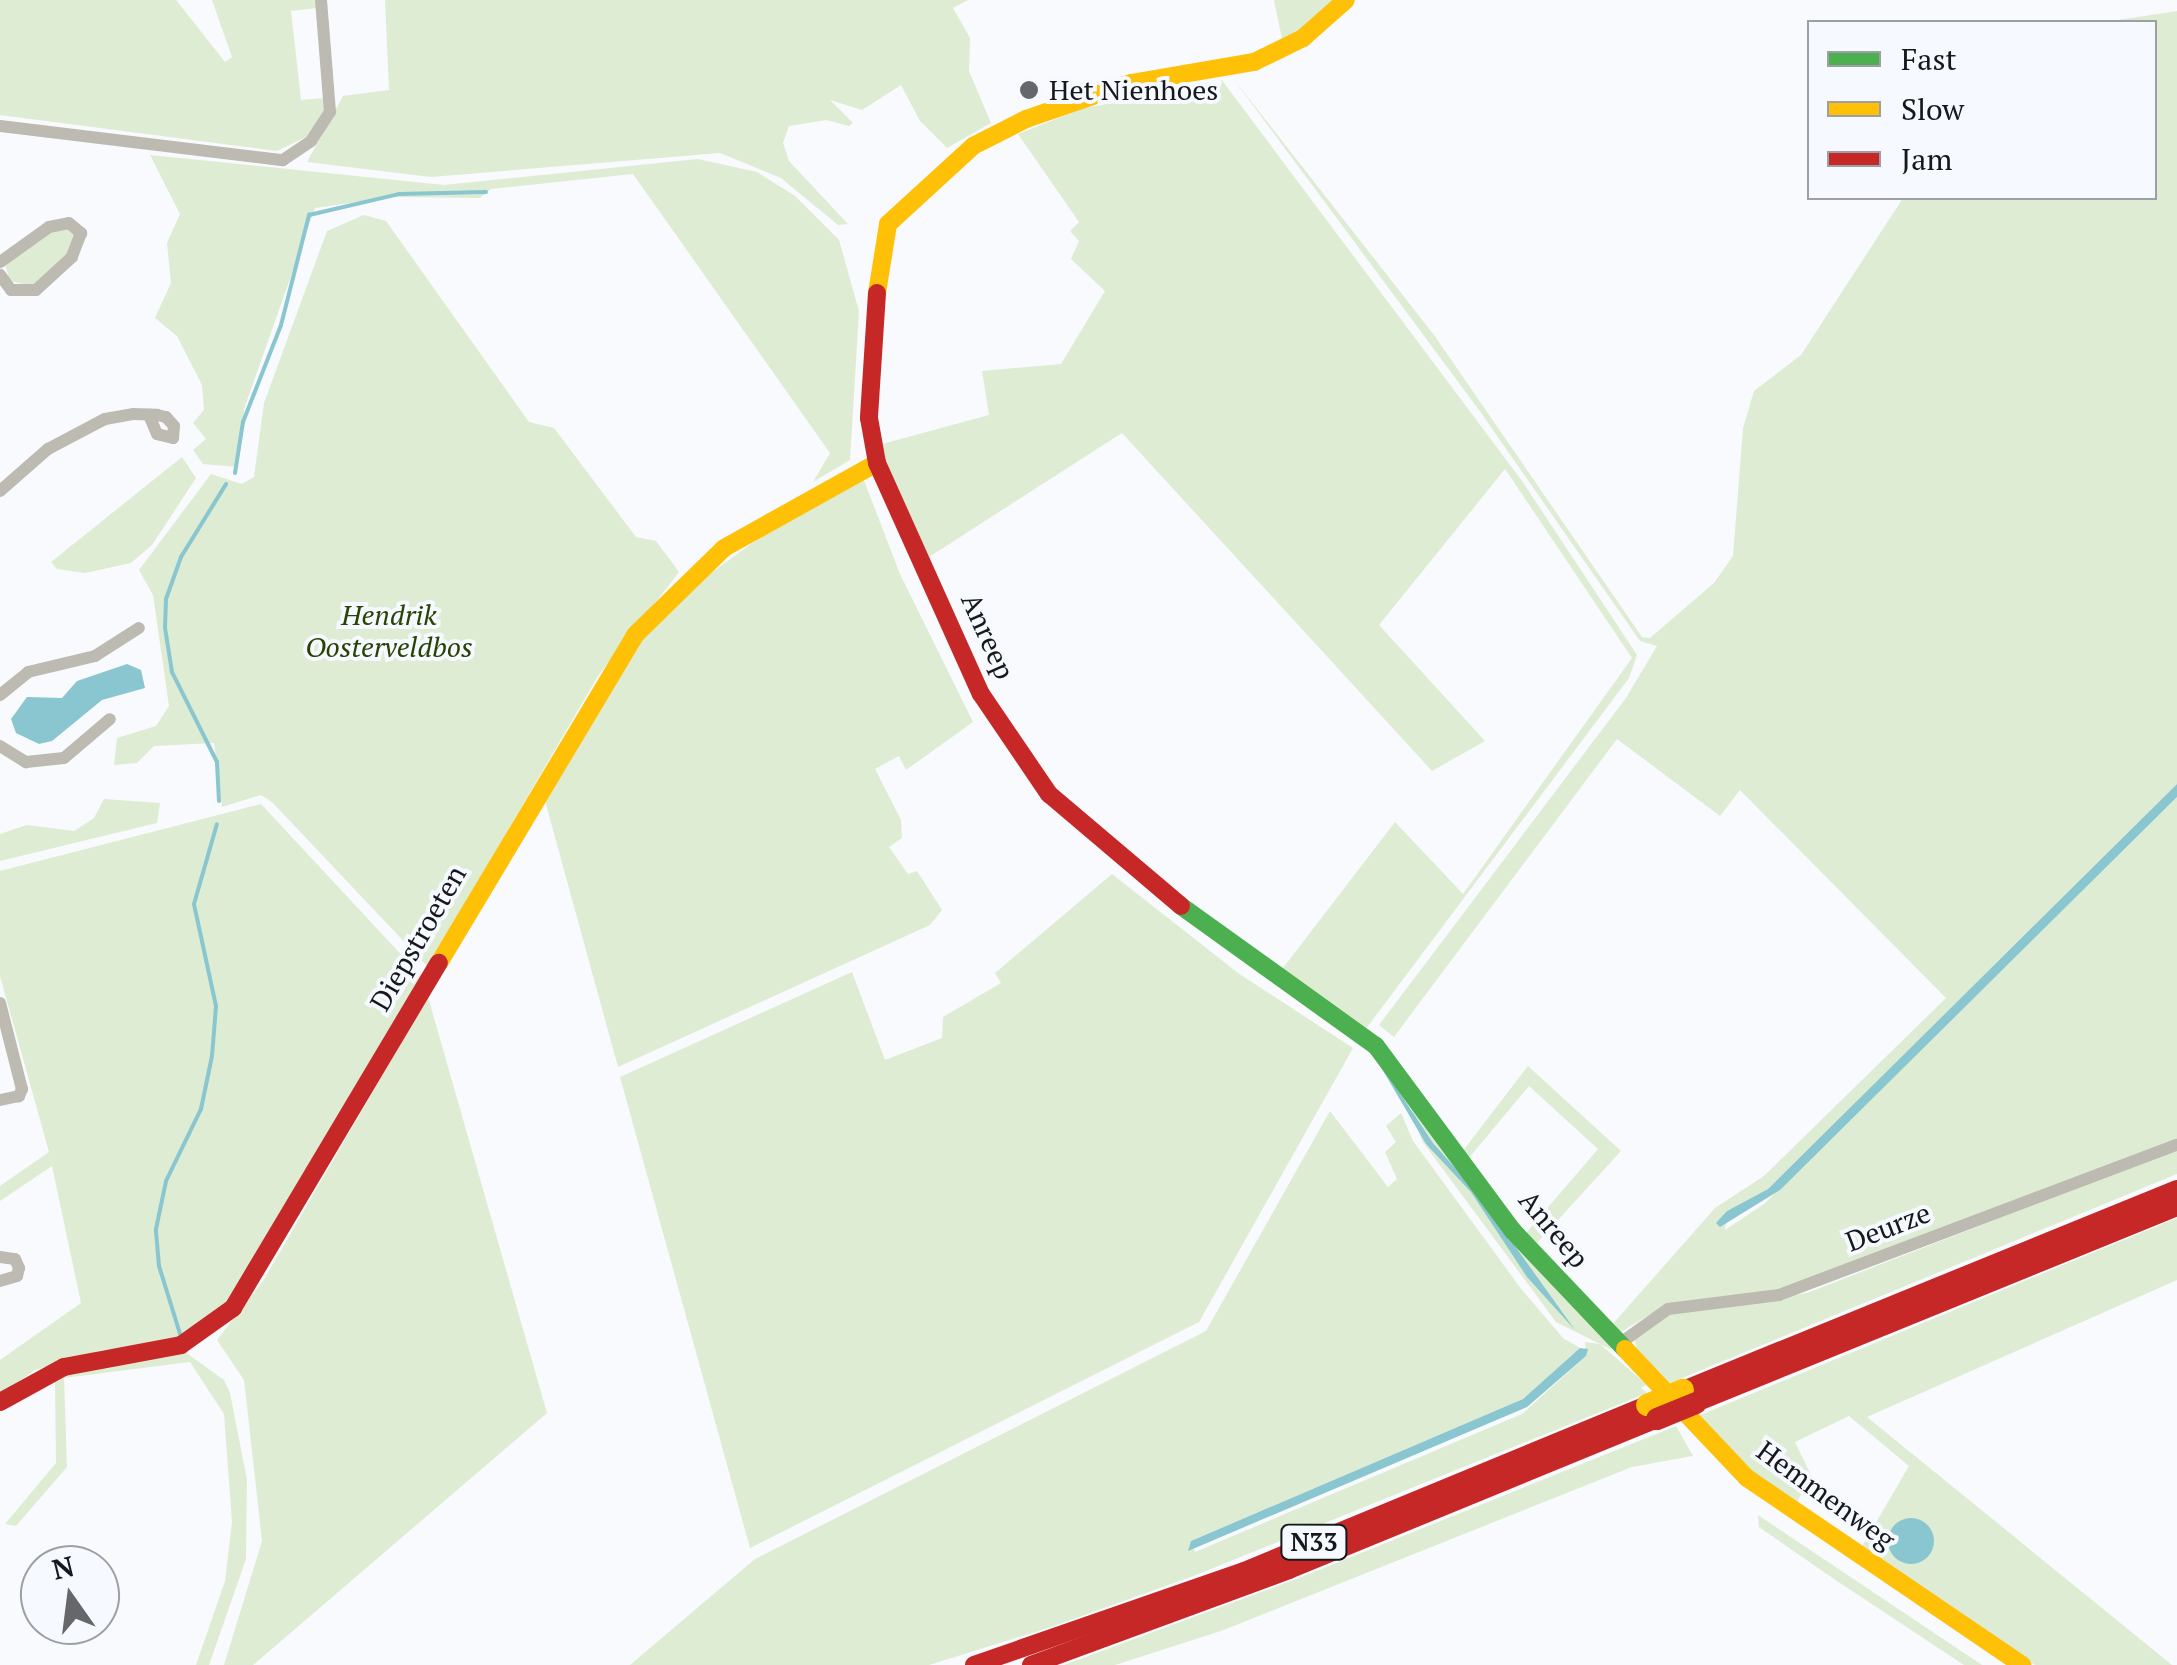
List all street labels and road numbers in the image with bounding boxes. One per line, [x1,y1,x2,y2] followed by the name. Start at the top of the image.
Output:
[954,588,1022,684] street label: Anreep
[363,859,473,1017] street label: Diepstroeten
[1512,1184,1596,1274] street label: Anreep
[1841,1196,1935,1258] street label: Deurze
[1750,1434,1902,1556] street label: Hemmenweg
[1279,1522,1349,1562] road number: N33

